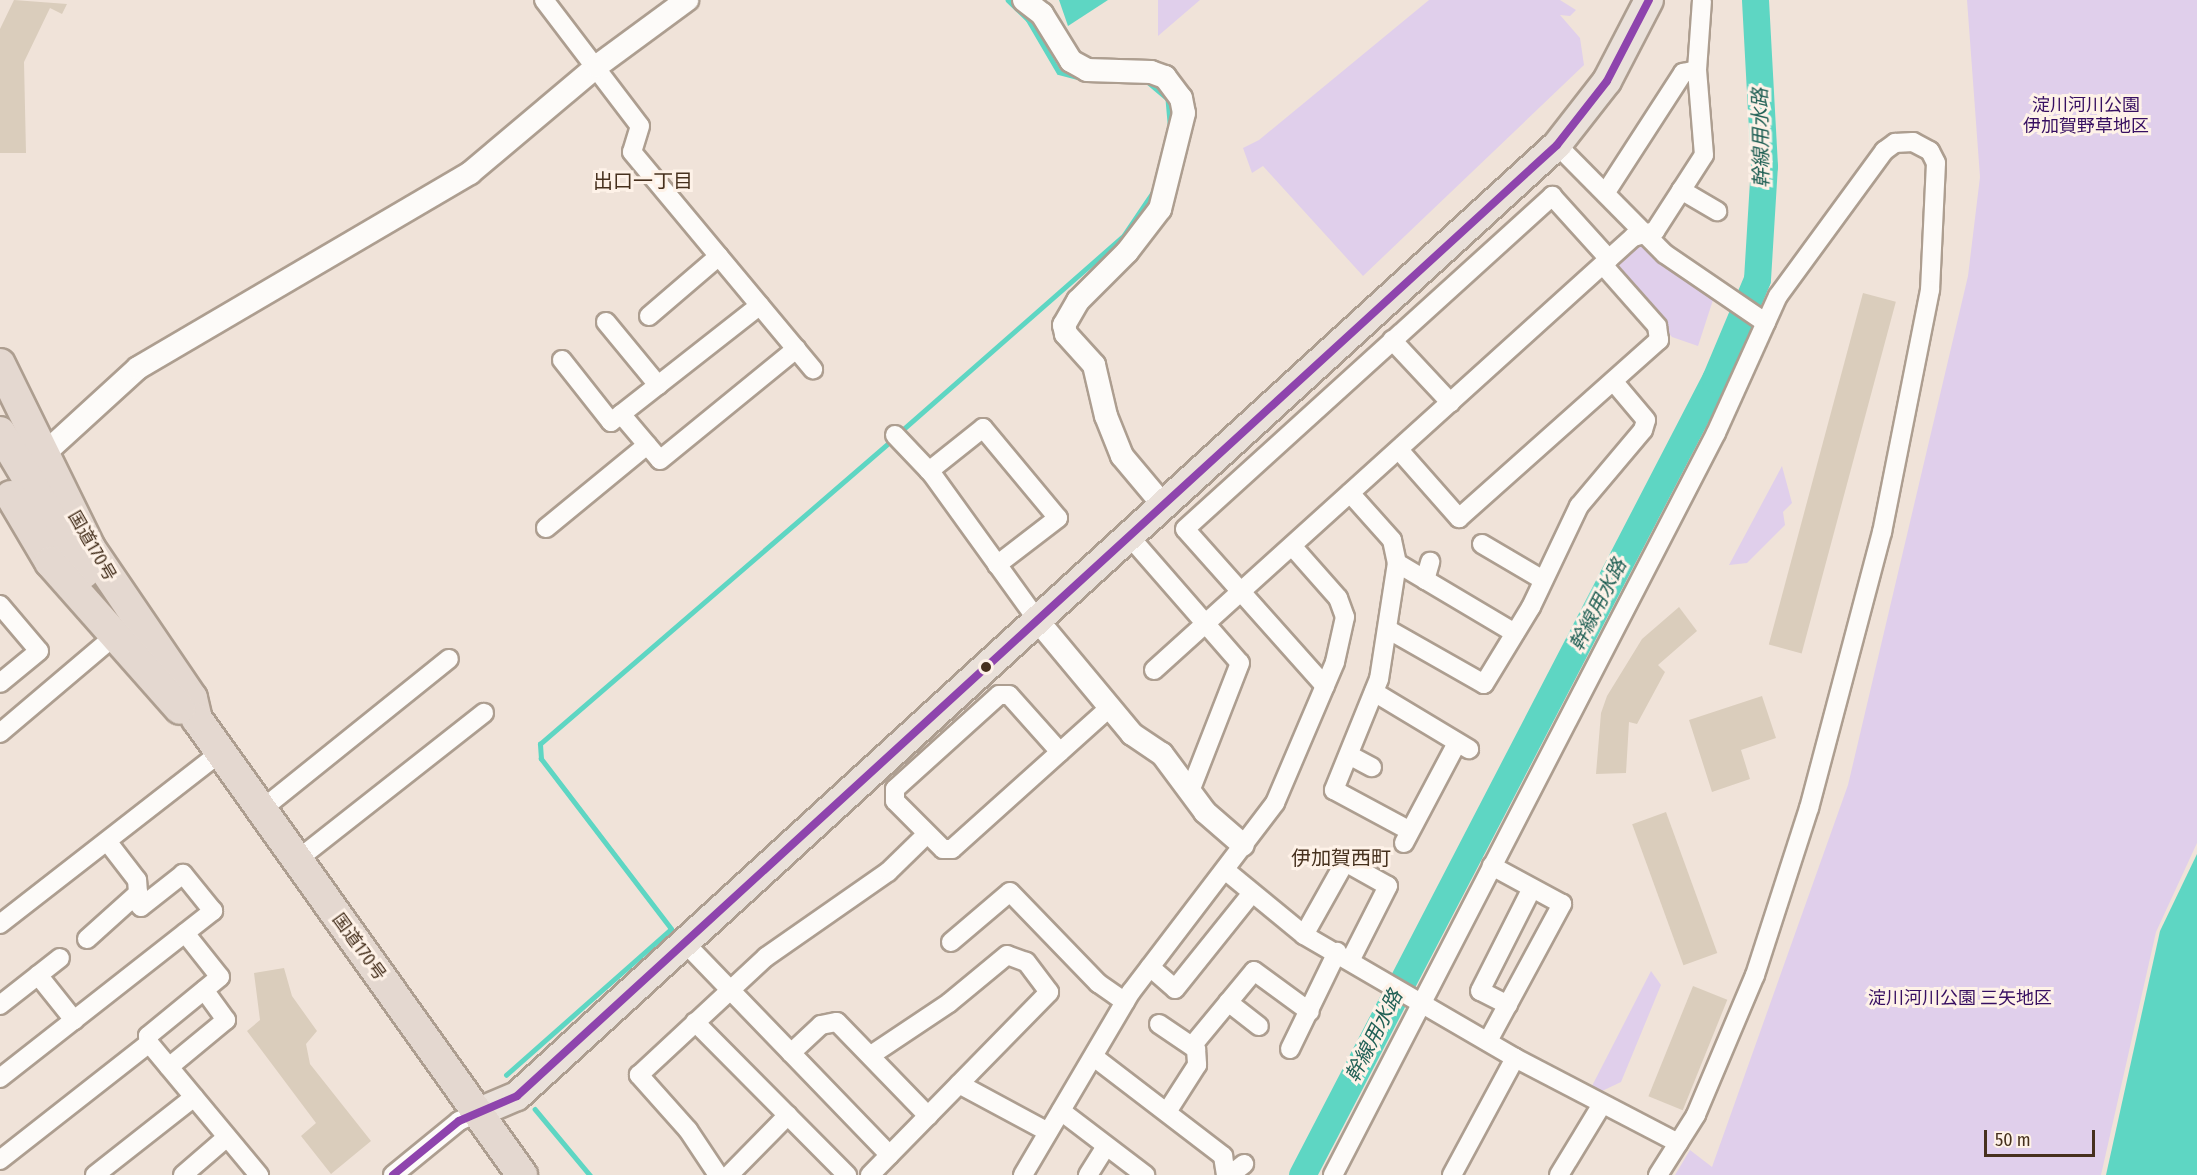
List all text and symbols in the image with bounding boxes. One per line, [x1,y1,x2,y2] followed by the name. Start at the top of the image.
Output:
[1748,88,1774,188] water label: 幹線用水路
[2023,95,2149,138] park label: 淀川河川公園 伊加賀野草地区
[593,169,693,193] district label: 出口一丁目
[63,507,121,585] street label: 国道170号
[1565,555,1631,655] water label: 幹線用水路
[980,661,992,673] unlabelled marker
[1291,846,1391,870] district label: 伊加賀西町
[327,909,391,985] street label: 国道170号
[1341,986,1407,1086] water label: 幹線用水路
[1868,987,2052,1009] park label: 淀川河川公園 三矢地区
[1987,1118,2098,1156] scale bar
[1995,1129,2031,1151] text: 50 m

